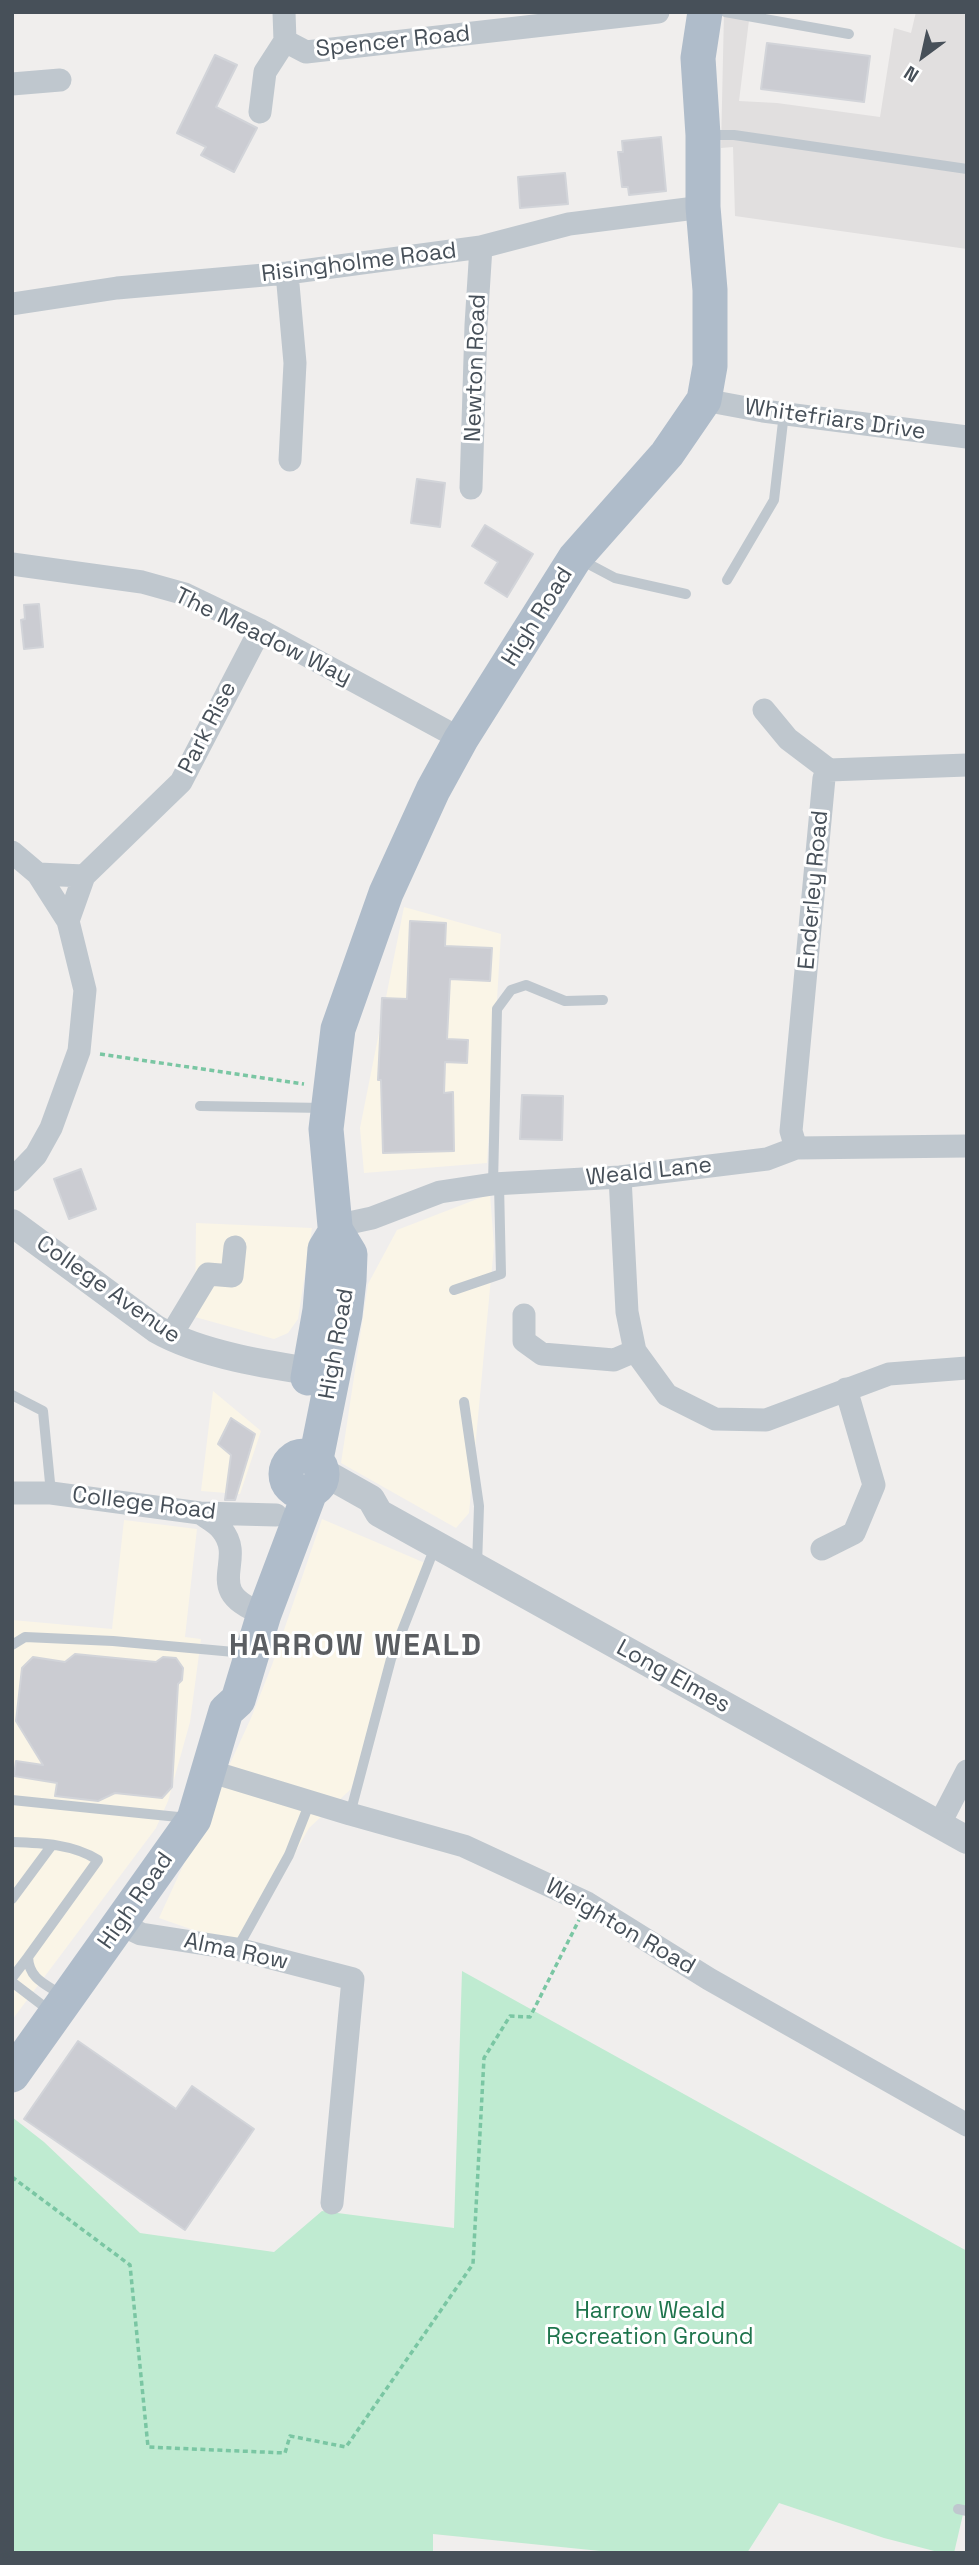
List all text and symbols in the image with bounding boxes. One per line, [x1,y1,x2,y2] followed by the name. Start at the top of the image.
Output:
[314,20,472,64] street label: Spencer Road
[888,21,958,91] north arrow
[899,60,923,88] text: N
[260,237,458,289] street label: Risingholme Road
[460,294,492,442] street label: Newton Road
[743,394,927,446] street label: Whitefriars Drive
[497,562,579,672] street label: High Road
[170,582,356,692] street label: The Meadow Way
[173,677,243,779] street label: Park Rise
[793,809,835,971] street label: Enderley Road
[585,1152,713,1192] street label: Weald Lane
[31,1230,185,1350] street label: College Avenue
[314,1286,360,1402] street label: High Road
[71,1481,217,1527] street label: College Road
[230,1629,482,1665] district label: HARROW WEALD
[611,1634,735,1720] street label: Long Elmes
[93,1847,179,1955] street label: High Road
[540,1873,700,1981] street label: Weighton Road
[181,1927,291,1977] street label: Alma Row
[546,2298,754,2352] park label: Harrow Weald Recreation Ground

